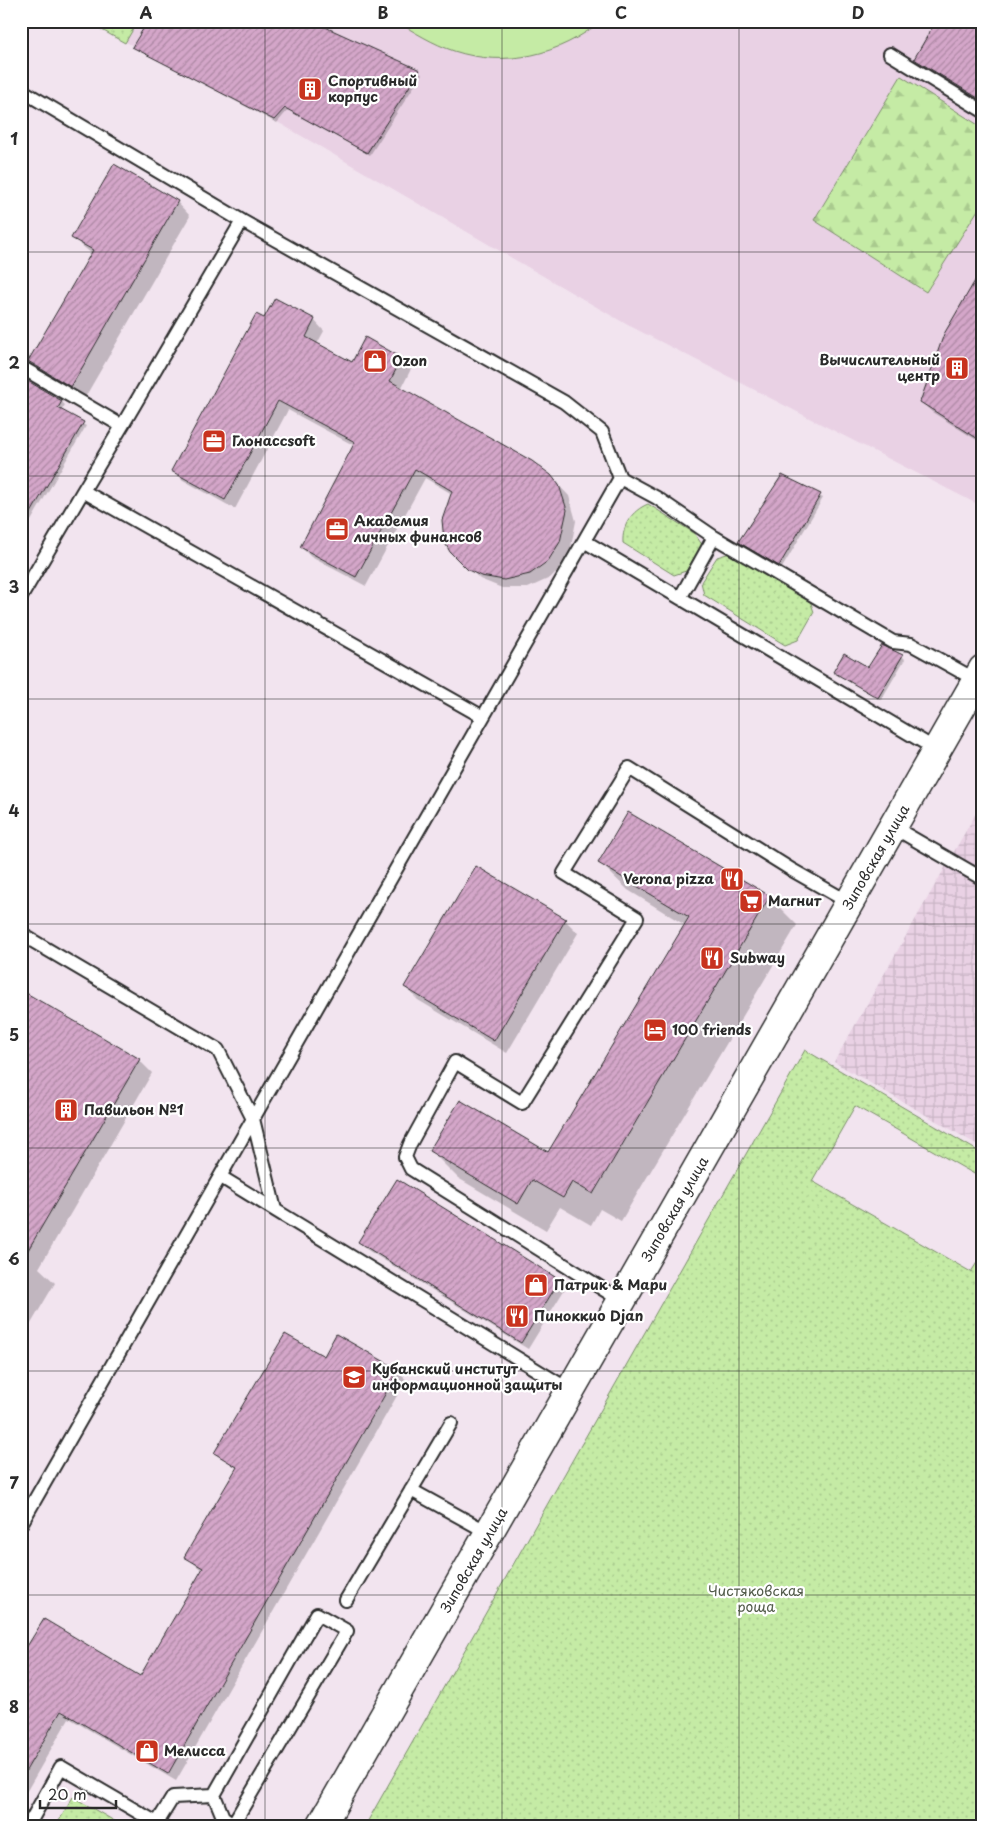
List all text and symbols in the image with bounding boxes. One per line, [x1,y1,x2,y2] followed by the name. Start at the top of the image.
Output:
[140,0,153,24] text: A
[378,0,389,24] text: B
[615,0,627,24] text: C
[852,0,864,24] text: D
[328,70,417,107] place label: Спортивный корпус
[297,76,323,102] building icon: Спортивный корпус
[10,126,18,150] text: 1
[362,348,388,374] shop icon: Ozon
[819,349,940,386] place label: Вычислительный центр
[8,350,20,374] text: 2
[392,350,427,371] place label: Ozon
[944,355,970,381] building icon: Вычислительный центр
[201,428,227,454] office icon: Глонассsoft
[232,430,316,451] place label: Глонассsoft
[353,510,482,547] place label: Академия личных финансов
[324,516,350,542] office icon: Академия личных финансов
[9,574,19,598] text: 3
[9,798,20,822] text: 4
[837,800,914,913] street label: Зиповская улица
[719,866,745,892] restaurant icon: Verona pizza
[623,868,715,889] place label: Verona pizza
[738,888,764,914] supermarket icon: Магнит
[768,890,822,911] place label: Магнит
[699,945,725,971] restaurant icon: Subway
[730,947,785,968] place label: Subway
[642,1017,668,1043] hotel icon: 100 friends
[672,1019,752,1040] place label: 100 friends
[9,1022,19,1046] text: 5
[53,1097,79,1123] building icon: Павильон №1
[84,1099,184,1120] place label: Павильон №1
[636,1152,713,1265] street label: Зиповская улица
[8,1246,20,1270] text: 6
[523,1272,549,1298] shop icon: Патрик & Мари
[554,1274,667,1295] place label: Патрик & Мари
[504,1303,530,1329] restaurant icon: Пиноккио Djan
[534,1305,643,1326] place label: Пиноккио Djan
[372,1358,562,1395] place label: Кубанский институт информационной защиты
[341,1364,367,1390] school or university icon: Кубанский институт информационной защиты
[9,1470,19,1494] text: 7
[435,1503,512,1616] street label: Зиповская улица
[708,1580,804,1617] park label: Чистяковская роща
[9,1694,19,1718] text: 8
[134,1738,160,1764] shop icon: Мелисса
[164,1740,226,1761] place label: Мелисса
[40,1777,116,1809] scale bar
[48,1782,87,1805] text: 20 m

